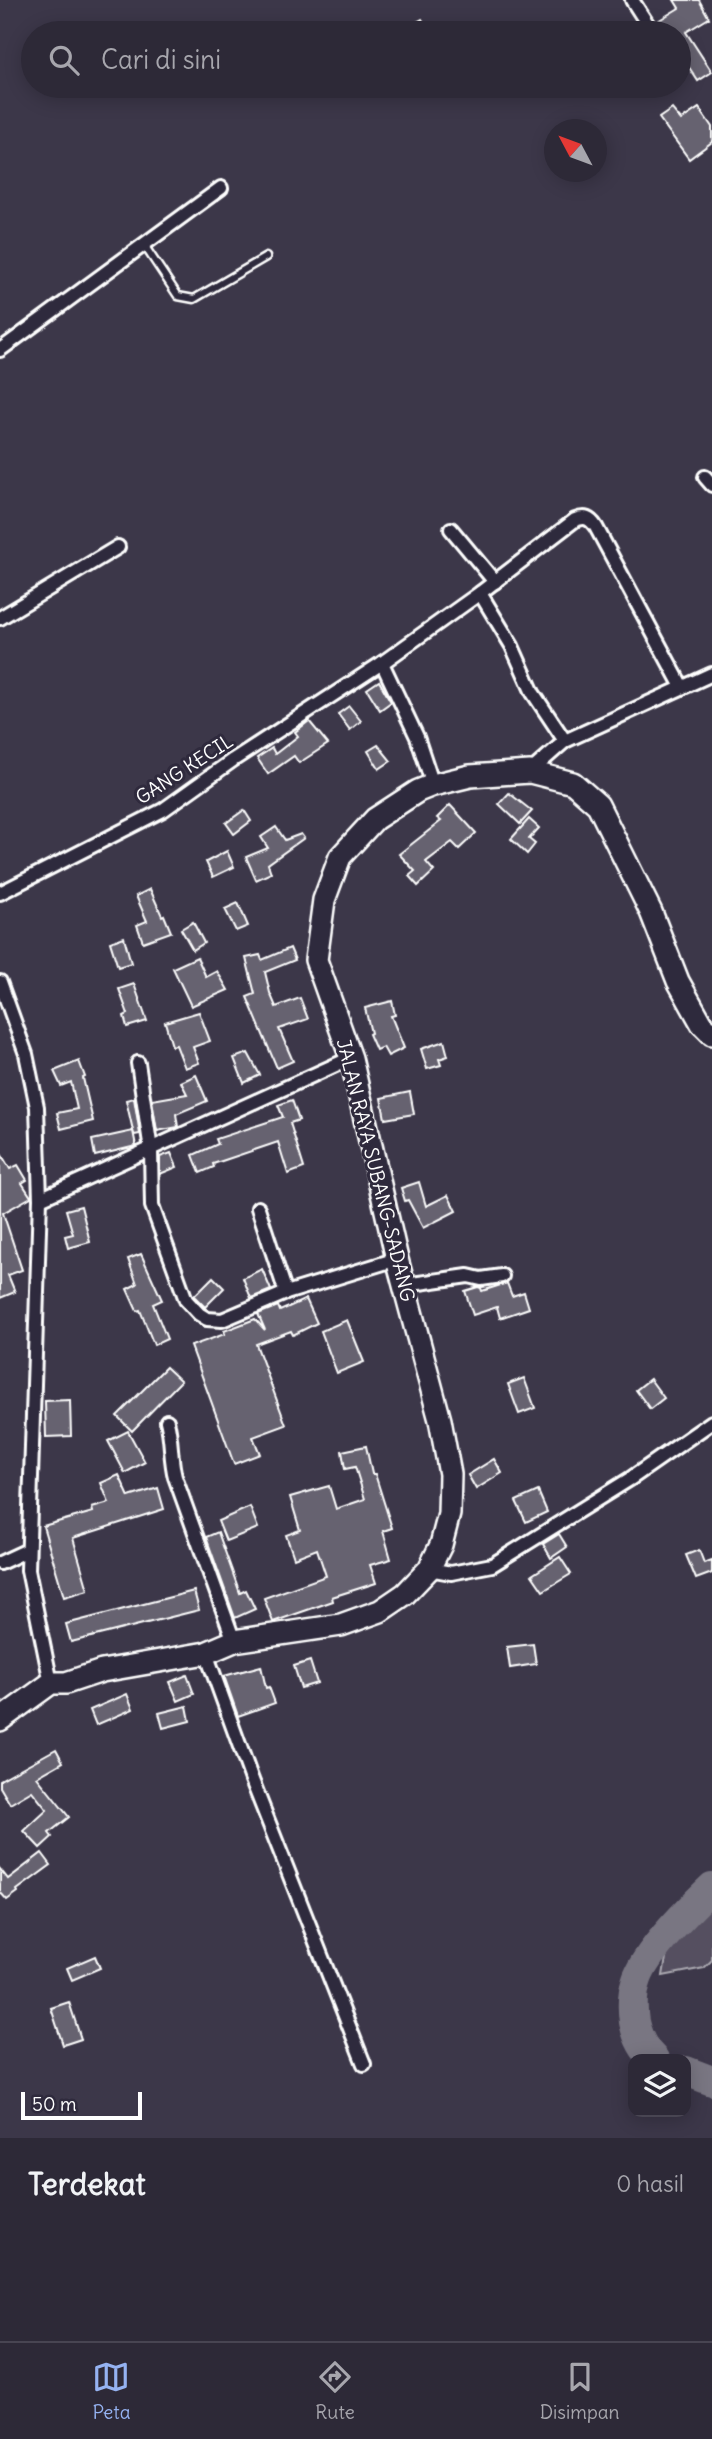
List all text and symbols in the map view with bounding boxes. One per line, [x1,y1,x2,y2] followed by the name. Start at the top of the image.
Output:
[21,21,691,98] search box
[45,41,83,79] icon: search
[101,43,221,76] text: Cari di sini
[544,119,607,182] north arrow
[131,729,237,809] street label: GANG KECIL
[332,1036,420,1304] street label: JALAN RAYA SUBANG-SADANG
[628,2054,691,2117] map controls
[628,2054,691,2117] button: layers
[21,2089,142,2121] scale bar
[32,2092,77,2116] text: 50 m
[28,2165,146,2203] text: Terdekat
[616,2169,684,2198] text: 0 hasil
[92,2358,131,2424] tab: Peta
[315,2358,355,2424] tab: Rute
[540,2358,620,2424] tab: Disimpan

